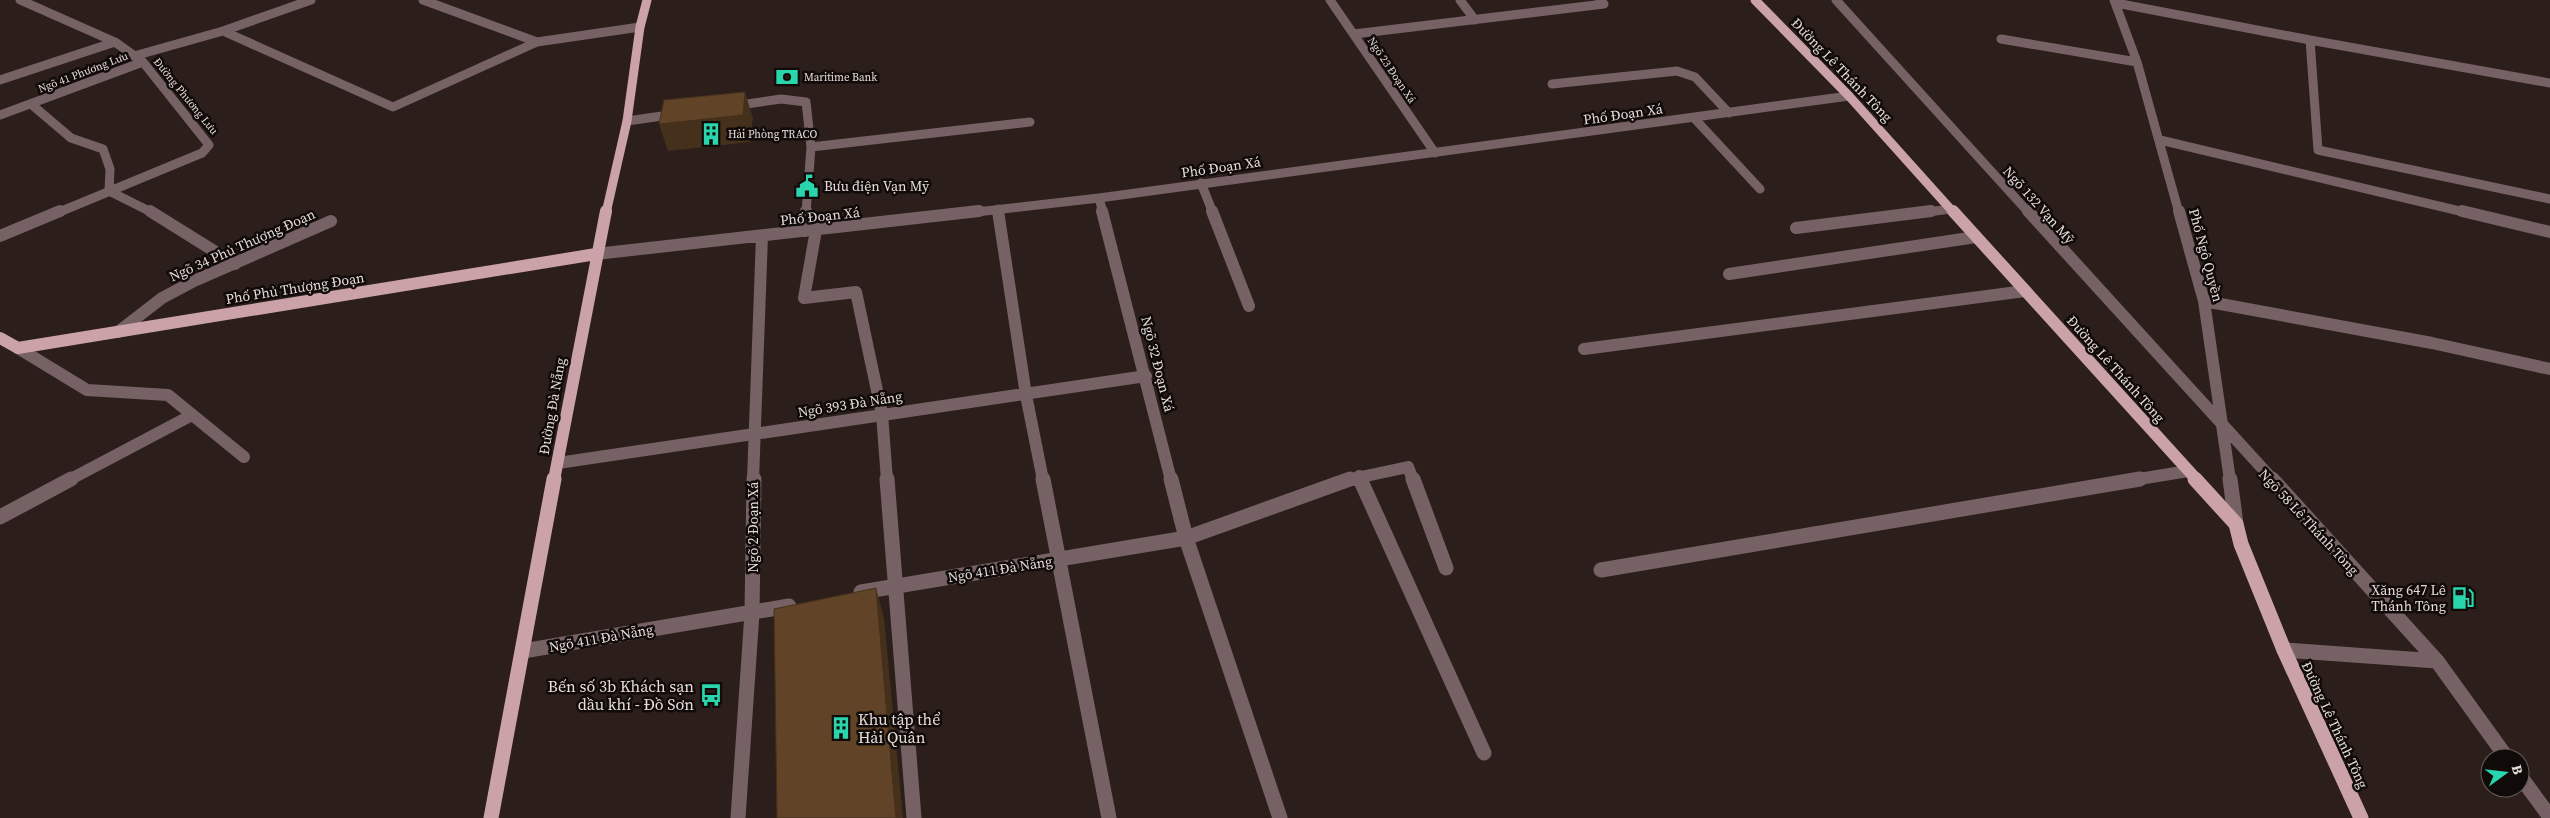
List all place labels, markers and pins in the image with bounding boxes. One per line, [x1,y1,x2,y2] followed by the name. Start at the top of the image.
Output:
[774,64,800,90] bank icon: Maritime Bank
[804,70,878,85] place label: Maritime Bank
[698,121,724,147] building icon: Hải Phòng TRACO
[728,127,817,142] place label: Hải Phòng TRACO
[794,173,820,199] public building icon: Bưu điện Vạn Mỹ
[824,176,930,196] place label: Bưu điện Vạn Mỹ
[2371,580,2446,616] place label: Xăng 647 Lê Thánh Tông
[2450,585,2476,611] fuel station icon: Xăng 647 Lê Thánh Tông
[548,675,694,715] place label: Bến số 3b Khách sạn dầu khí - Đồ Sơn
[698,682,724,708] bus stop icon: Bến số 3b Khách sạn dầu khí - Đồ Sơn
[858,708,940,748] place label: Khu tập thể Hải Quân
[828,715,854,741] building icon: Khu tập thể Hải Quân

